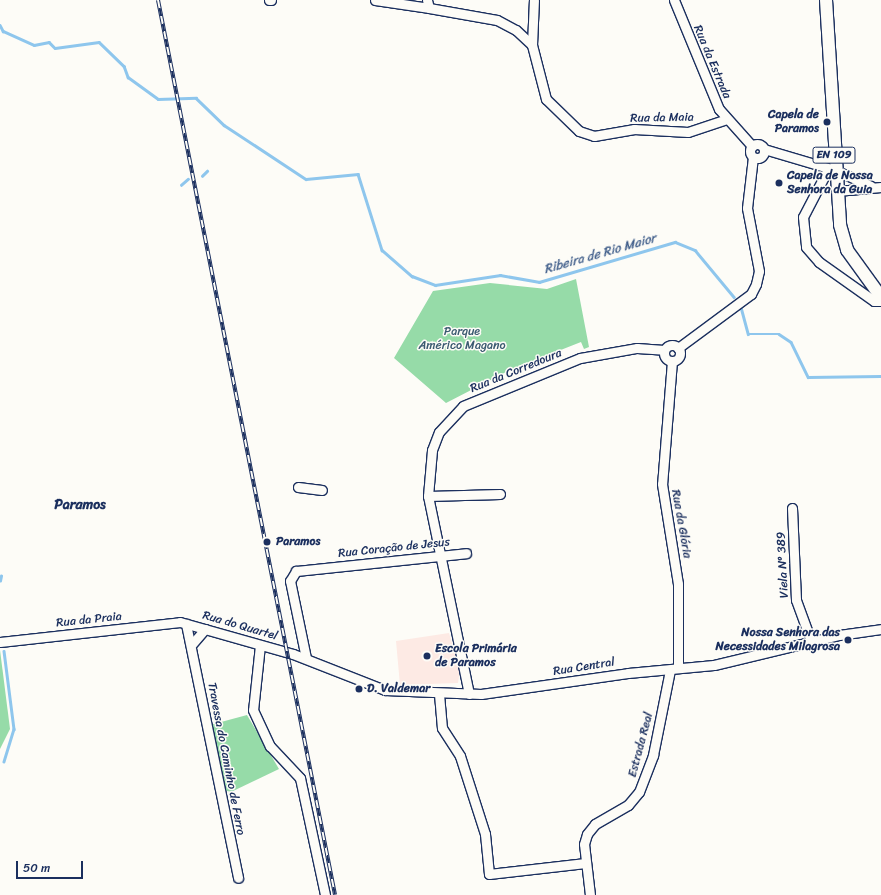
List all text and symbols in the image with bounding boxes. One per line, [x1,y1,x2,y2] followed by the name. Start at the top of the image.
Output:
[690,23,734,101] street label: Rua da Estrada
[768,108,819,136] place label: Capela de Paramos
[630,110,694,126] street label: Rua da Maia
[822,117,832,127] marker: Capela de Paramos
[812,146,856,164] road number: EN 109
[787,169,873,197] place label: Capela de Nossa Senhora da Guia
[774,178,784,188] marker: Capela de Nossa Senhora da Guia
[543,231,657,277] water label: Ribeira de Rio Maior
[419,325,505,353] park label: Parque Américo Magano
[468,346,564,396] street label: Rua da Corredoura
[668,488,694,560] street label: Rua da Glória
[54,497,106,513] district label: Paramos
[774,532,792,598] street label: Viela Nº 389
[276,535,320,549] place label: Paramos
[337,535,451,561] street label: Rua Coração de Jesus
[261,536,273,548] marker: Paramos
[201,608,279,644] street label: Rua do Quartel
[55,609,123,631] street label: Rua da Praia
[716,626,840,654] place label: Nossa Senhora das Necessidades Milagrosa
[843,635,853,645] marker: Nossa Senhora das Necessidades Milagrosa
[435,642,517,670] place label: Escola Primária de Paramos
[422,651,432,661] marker: Escola Primária de Paramos
[552,655,616,679] street label: Rua Central
[204,681,248,837] street label: Travessa do Caminho de Ferro
[367,682,429,696] place label: D. Valdemar
[354,684,364,694] marker: D. Valdemar
[625,711,657,779] street label: Estrada Real
[18,853,85,879] scale bar
[23,857,50,879] text: 50 m

